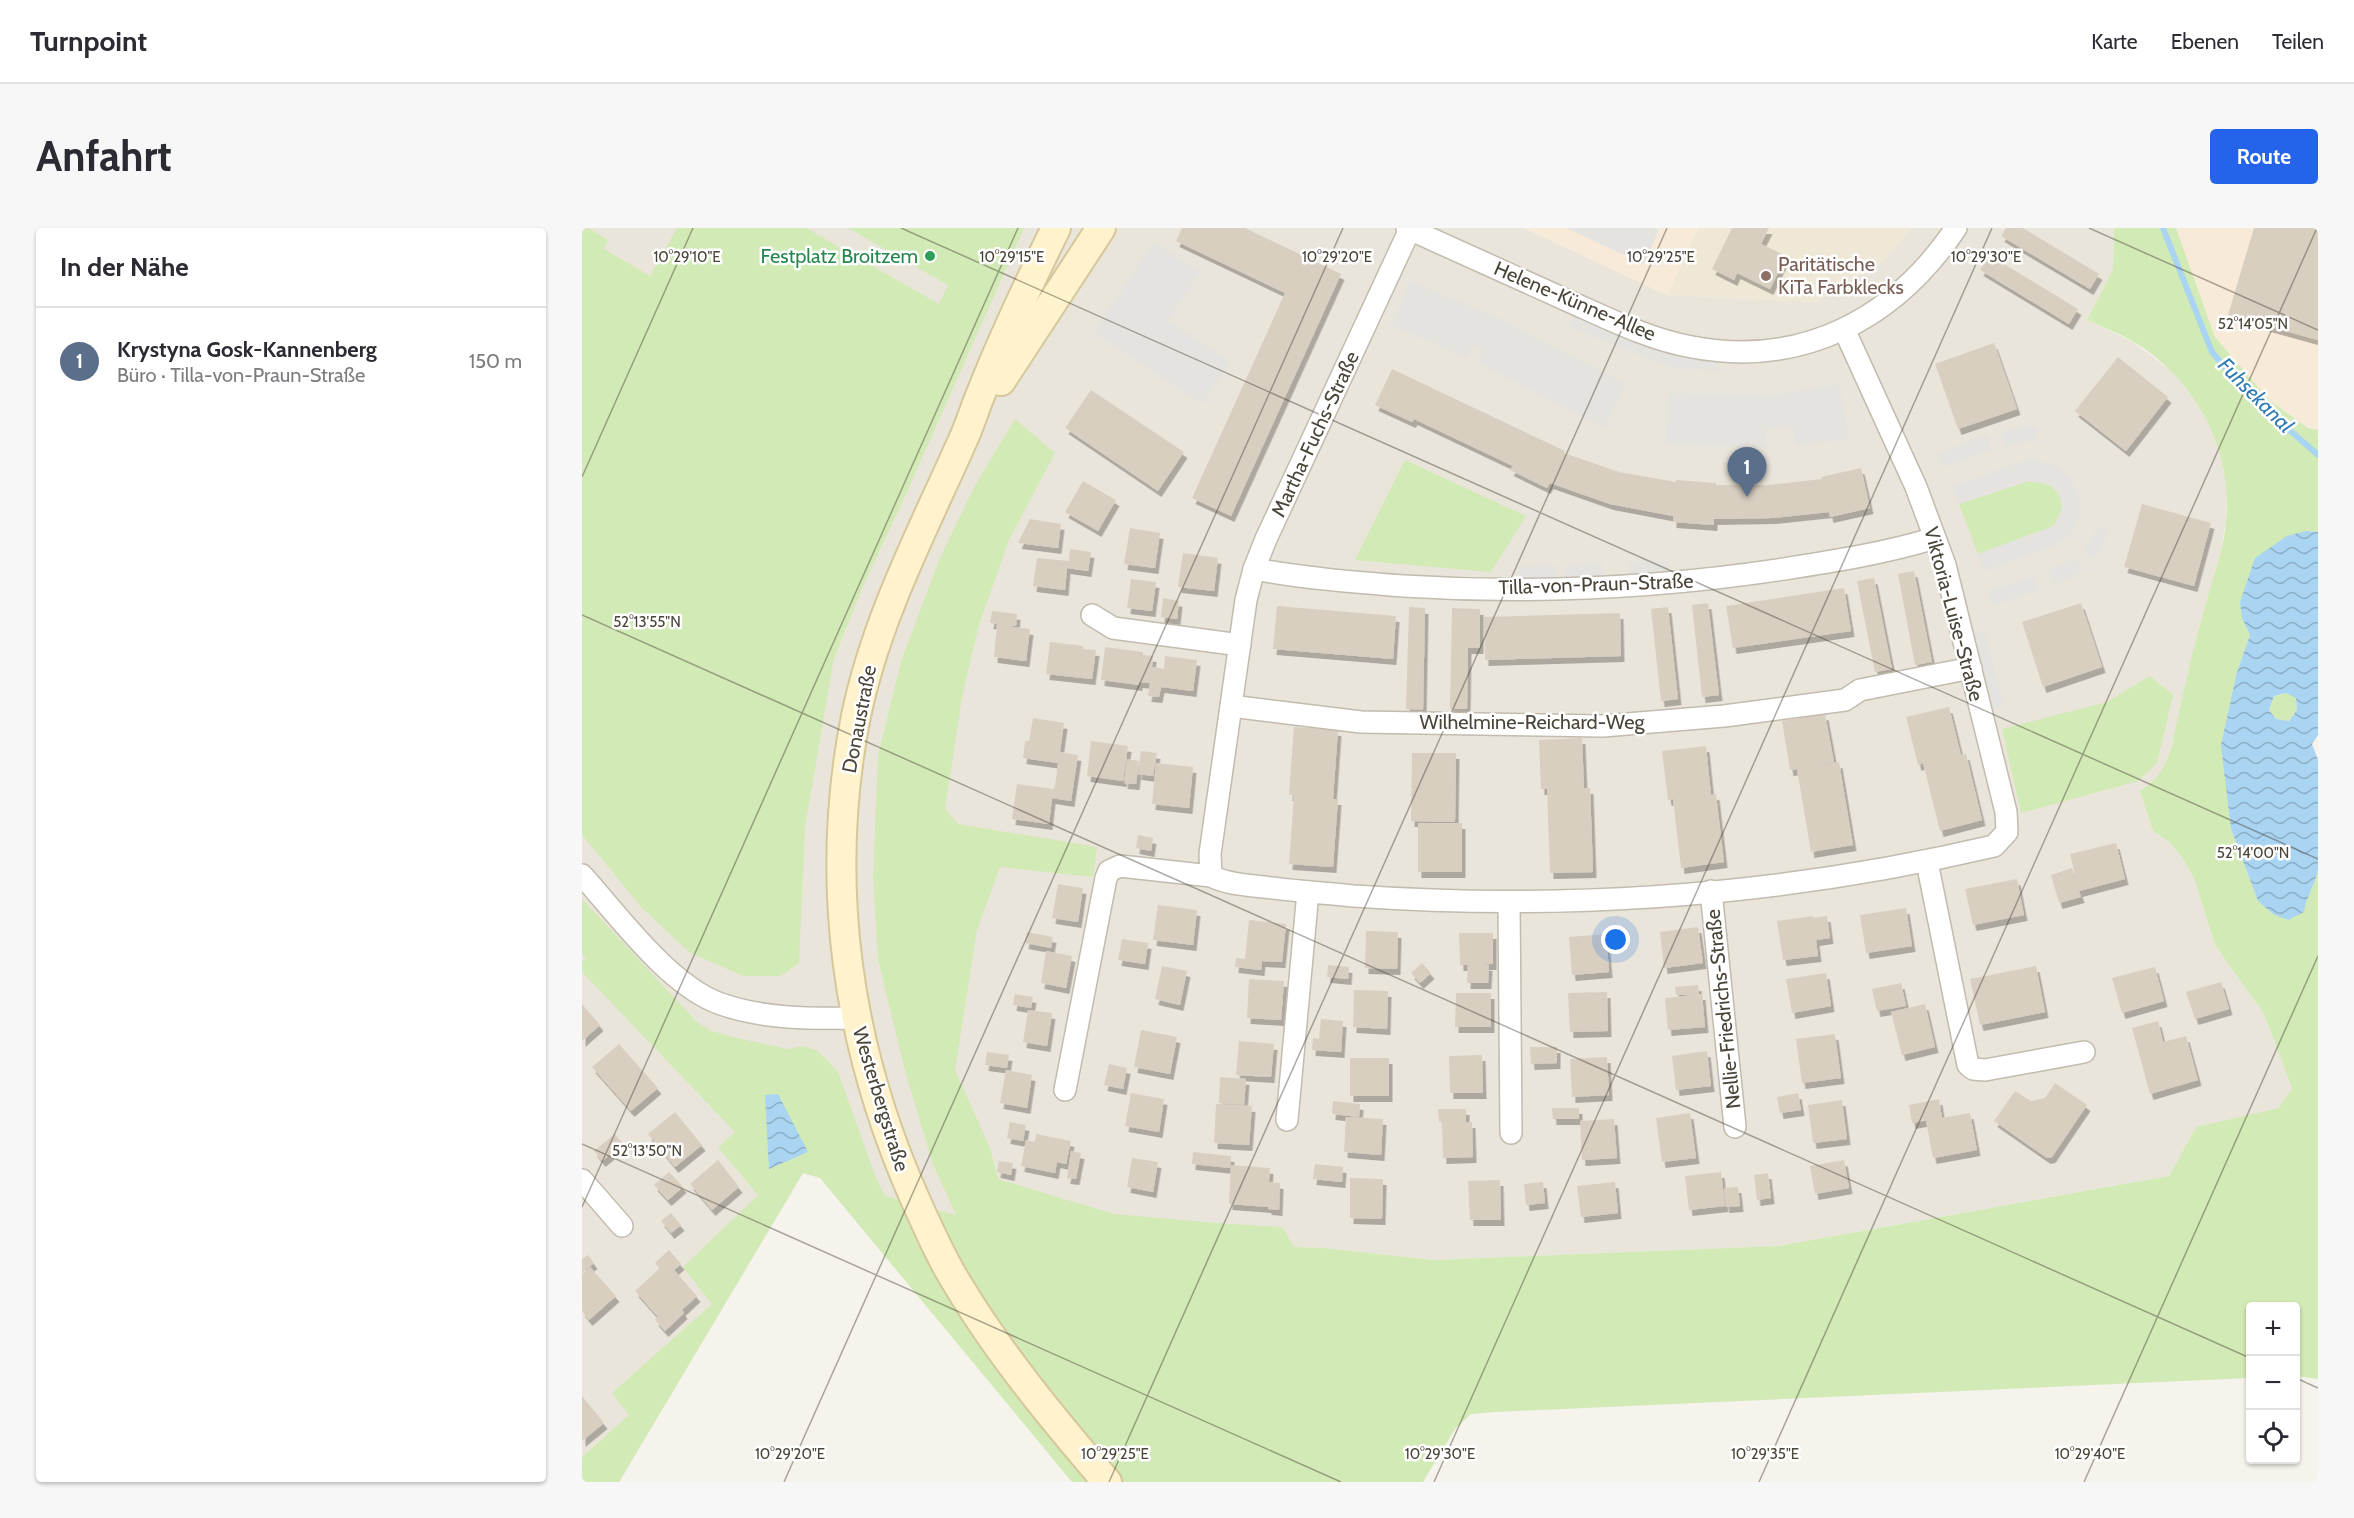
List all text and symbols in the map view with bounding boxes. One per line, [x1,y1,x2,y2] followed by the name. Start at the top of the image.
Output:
[30,24,147,58] text: Turnpoint
[2091,29,2138,54] text: Karte
[2171,29,2239,54] text: Ebenen
[2272,29,2324,54] text: Teilen
[2210,129,2318,184] button: Route
[36,130,172,182] text: Anfahrt
[760,244,918,268] place label: Festplatz Broitzem
[653,248,721,266] text: 10°29'10"E
[980,248,1044,266] text: 10°29'15"E
[1302,248,1372,266] text: 10°29'20"E
[1627,248,1695,266] text: 10°29'25"E
[1951,248,2021,266] text: 10°29'30"E
[923,249,937,263] marker: Festplatz Broitzem
[60,251,189,283] text: In der Nähe
[1778,252,1904,299] place label: Paritätische KiTa Farbklecks
[1491,256,1659,346] street label: Helene-Künne-Allee
[1759,269,1773,283] marker: Paritätische KiTa Farbklecks
[2218,315,2288,333] text: 52°14'05"N
[117,336,377,363] text: Krystyna Gosk-Kannenberg
[1266,347,1364,521] street label: Martha-Fuchs-Straße
[76,349,83,373] text: 1
[469,349,522,373] text: 150 m
[2213,352,2299,438] water label: Fuhsekanal
[117,363,365,387] text: Büro · Tilla-von-Praun-Straße
[1728,448,1766,497] pin: 1
[1919,524,1989,704] street label: Viktoria-Luise-Straße
[1498,569,1694,599] street label: Tilla-von-Praun-Straße
[613,613,681,631] text: 52°13'55"N
[837,663,881,775] street label: Donaustraße
[1420,710,1645,734] street label: Wilhelmine-Reichard-Weg
[2217,844,2289,862] text: 52°14'00"N
[1701,908,1745,1110] street label: Nellie-Friedrichs-Straße
[1601,925,1630,954] your location
[848,1024,914,1174] street label: Westerbergstraße
[612,1142,682,1160] text: 52°13'50"N
[2246,1302,2300,1464] map controls
[2246,1302,2300,1356] button: +
[2246,1356,2300,1410] button: −
[2246,1410,2300,1464] button: locate
[755,1445,825,1463] text: 10°29'20"E
[1081,1445,1149,1463] text: 10°29'25"E
[1405,1445,1475,1463] text: 10°29'30"E
[1731,1445,1799,1463] text: 10°29'35"E
[2055,1445,2125,1463] text: 10°29'40"E

